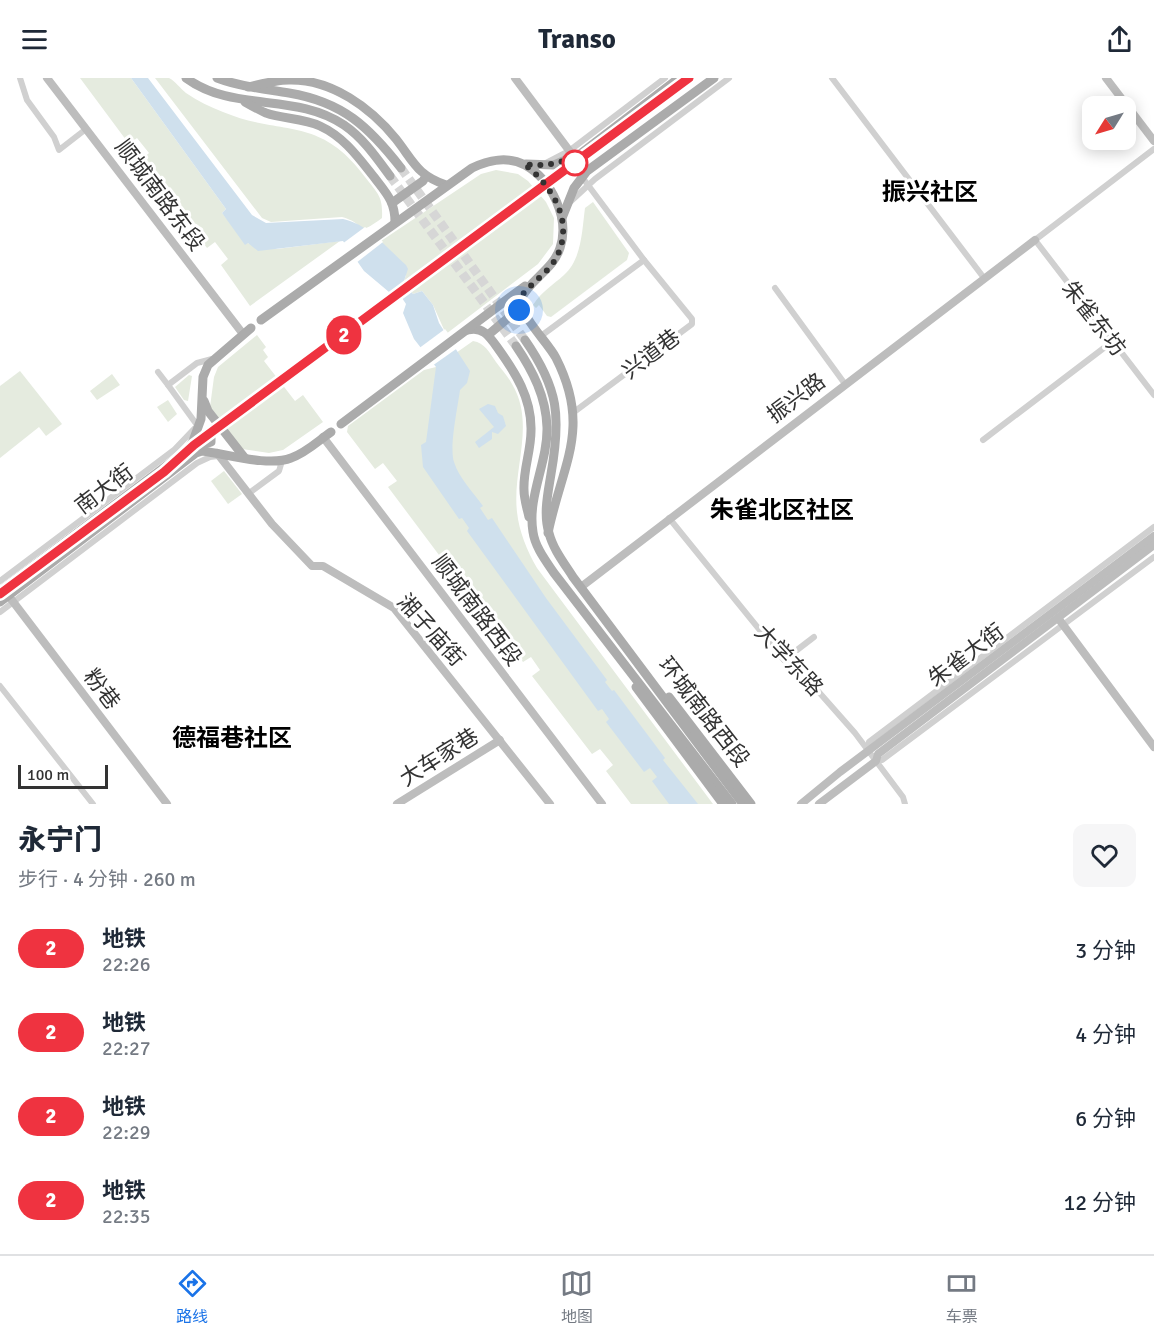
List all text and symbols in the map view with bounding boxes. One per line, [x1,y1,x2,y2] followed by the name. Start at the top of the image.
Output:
[18,23,51,56] icon: menu
[538,23,616,56] text: Transo
[1103,23,1136,56] icon: share
[1082,96,1136,150] north arrow
[1082,96,1136,150] map controls
[109,134,211,256] street label: 顺城南路东段
[562,150,588,176] unlabelled marker
[882,177,978,207] district label: 振兴社区
[1056,275,1132,361] street label: 朱雀东坊
[504,295,534,325] your location
[324,316,364,354] line badge: 2
[338,322,350,348] text: 2
[617,323,685,385] street label: 兴道巷
[762,367,830,429] street label: 振兴路
[70,458,138,520] street label: 南大街
[710,495,854,525] district label: 朱雀北区社区
[426,549,528,671] street label: 顺城南路西段
[392,588,470,672] street label: 湘子庙街
[923,618,1009,692] street label: 朱雀大街
[749,619,829,701] street label: 大学东路
[653,652,755,772] street label: 环城南路西段
[78,663,126,715] street label: 粉巷
[395,722,483,792] street label: 大车家巷
[172,723,292,753] district label: 德福巷社区
[18,762,108,790] scale bar
[27,765,69,785] text: 100 m
[18,823,102,857] text: 永宁门
[1073,824,1136,887] button: heart
[18,867,196,892] text: 步行 · 4 分钟 · 260 m
[102,925,146,952] text: 地铁
[45,935,57,961] text: 2
[1075,937,1136,964] text: 3 分钟
[102,952,151,977] text: 22:26
[102,1009,146,1036] text: 地铁
[45,1019,57,1045] text: 2
[1075,1021,1136,1048] text: 4 分钟
[102,1036,151,1061] text: 22:27
[102,1093,146,1120] text: 地铁
[45,1103,57,1129] text: 2
[1075,1105,1136,1132] text: 6 分钟
[102,1120,151,1145] text: 22:29
[102,1177,146,1204] text: 地铁
[45,1187,57,1213] text: 2
[1063,1189,1136,1216] text: 12 分钟
[102,1204,151,1229] text: 22:35
[176,1267,209,1327] tab: 路线
[560,1267,593,1327] tab: 地图
[945,1267,978,1327] tab: 车票

